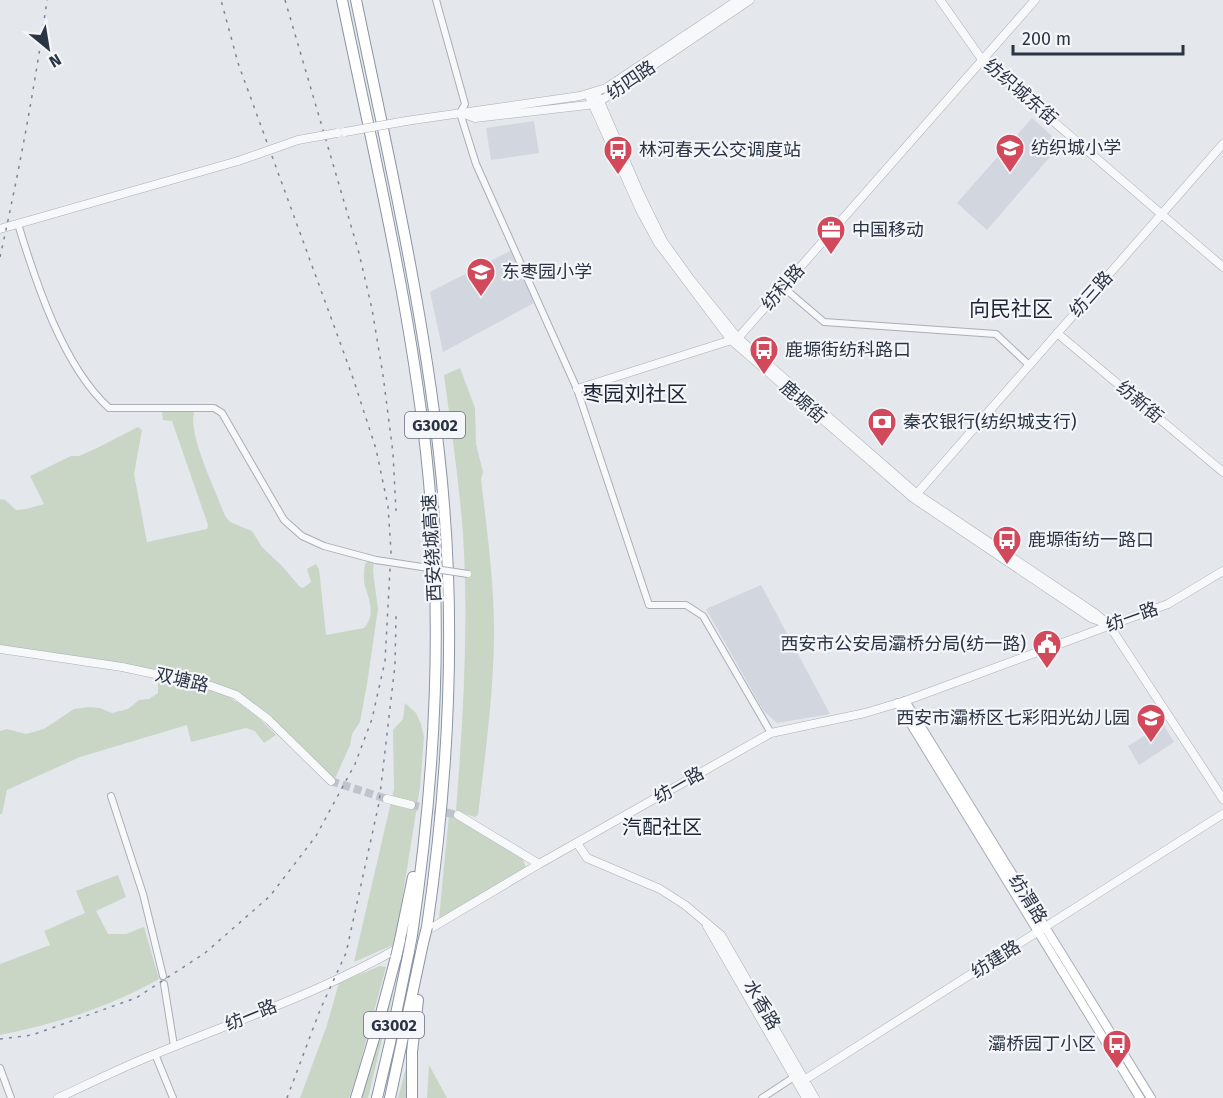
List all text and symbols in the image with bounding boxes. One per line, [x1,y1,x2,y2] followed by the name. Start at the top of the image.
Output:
[18,18,78,78] north arrow
[1013,18,1182,56] scale bar
[1022,28,1071,50] text: 200 m
[46,50,65,71] text: N
[980,54,1062,130] street label: 纺织城东街
[602,56,660,104] street label: 纺四路
[994,132,1026,174] school or university icon: 纺织城小学
[602,134,634,176] bus stop icon: 林河春天公交调度站
[1031,137,1121,159] place label: 纺织城小学
[639,139,801,161] place label: 林河春天公交调度站
[815,214,847,256] office icon: 中国移动
[852,219,924,241] place label: 中国移动
[465,256,497,298] school or university icon: 东枣园小学
[757,259,809,315] street label: 纺科路
[502,261,592,283] place label: 东枣园小学
[1065,267,1117,321] street label: 纺三路
[969,296,1053,322] district label: 向民社区
[748,334,780,376] bus stop icon: 鹿塬街纺科路口
[785,339,911,361] place label: 鹿塬街纺科路口
[775,376,831,428] street label: 鹿塬街
[1112,376,1168,428] street label: 纺新街
[583,381,688,407] district label: 枣园刘社区
[866,406,898,448] bank icon: 秦农银行(纺织城支行)
[903,411,1077,433] place label: 秦农银行(纺织城支行)
[405,412,465,438] road number: G3002
[418,493,446,603] street label: 西安绕城高速
[991,524,1023,566] bus stop icon: 鹿塬街纺一路口
[1028,529,1154,551] place label: 鹿塬街纺一路口
[1103,597,1161,637] street label: 纺一路
[1031,628,1063,670] public building icon: 西安市公安局灞桥分局(纺一路)
[780,633,1026,655] place label: 西安市公安局灞桥分局(纺一路)
[153,663,211,697] street label: 双塘路
[1135,702,1167,744] school or university icon: 西安市灞桥区七彩阳光幼儿园
[896,707,1130,729] place label: 西安市灞桥区七彩阳光幼儿园
[650,762,708,808] street label: 纺一路
[622,815,702,839] district label: 汽配社区
[1004,870,1052,928] street label: 纺渭路
[967,935,1025,983] street label: 纺建路
[739,976,785,1034] street label: 水香路
[222,995,280,1035] street label: 纺一路
[364,1012,424,1038] road number: G3002
[1101,1028,1133,1070] bus stop icon: 灞桥园丁小区
[988,1033,1096,1055] place label: 灞桥园丁小区

